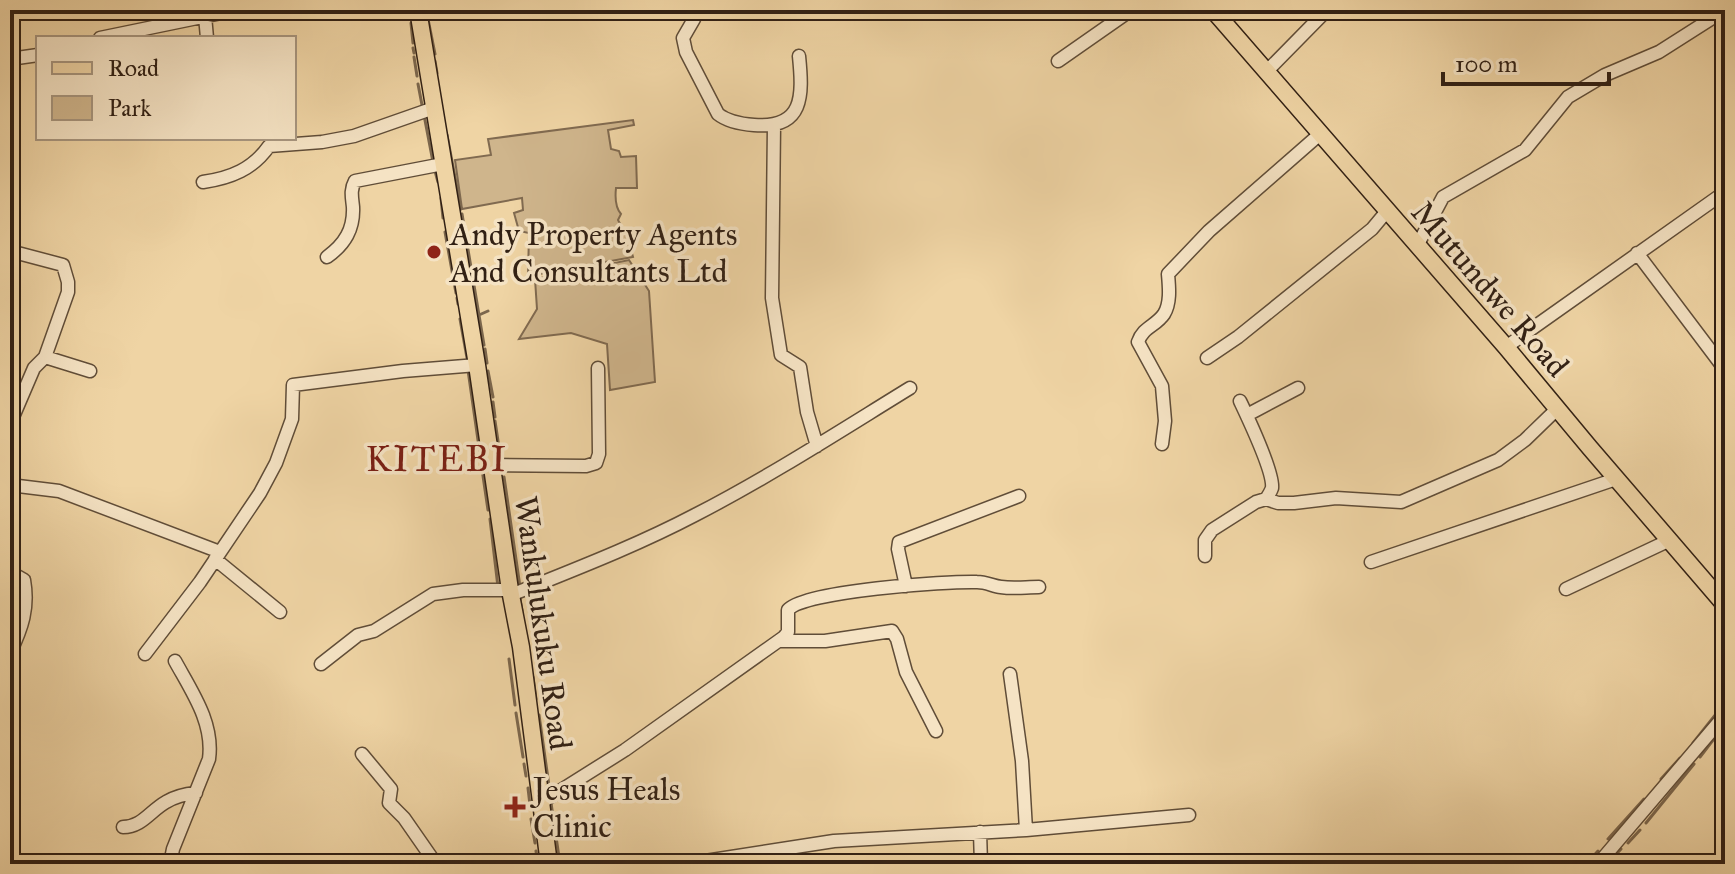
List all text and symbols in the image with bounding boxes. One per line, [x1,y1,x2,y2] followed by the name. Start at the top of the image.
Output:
[36,36,296,140] legend
[1443,36,1609,86] scale bar
[1455,49,1518,79] text: 100 m
[108,53,159,83] text: Road
[108,93,152,123] text: Park
[1403,193,1577,385] street label: Mutundwe Road
[448,215,737,291] place label: Andy Property Agents And Consultants Ltd
[425,243,443,261] marker: Andy Property Agents And Consultants Ltd
[366,437,508,481] district label: KITEBI
[506,494,580,752] street label: Wankulukuku Road
[530,770,680,846] place label: Jesus Heals Clinic
[504,796,526,818] marker: Jesus Heals Clinic

